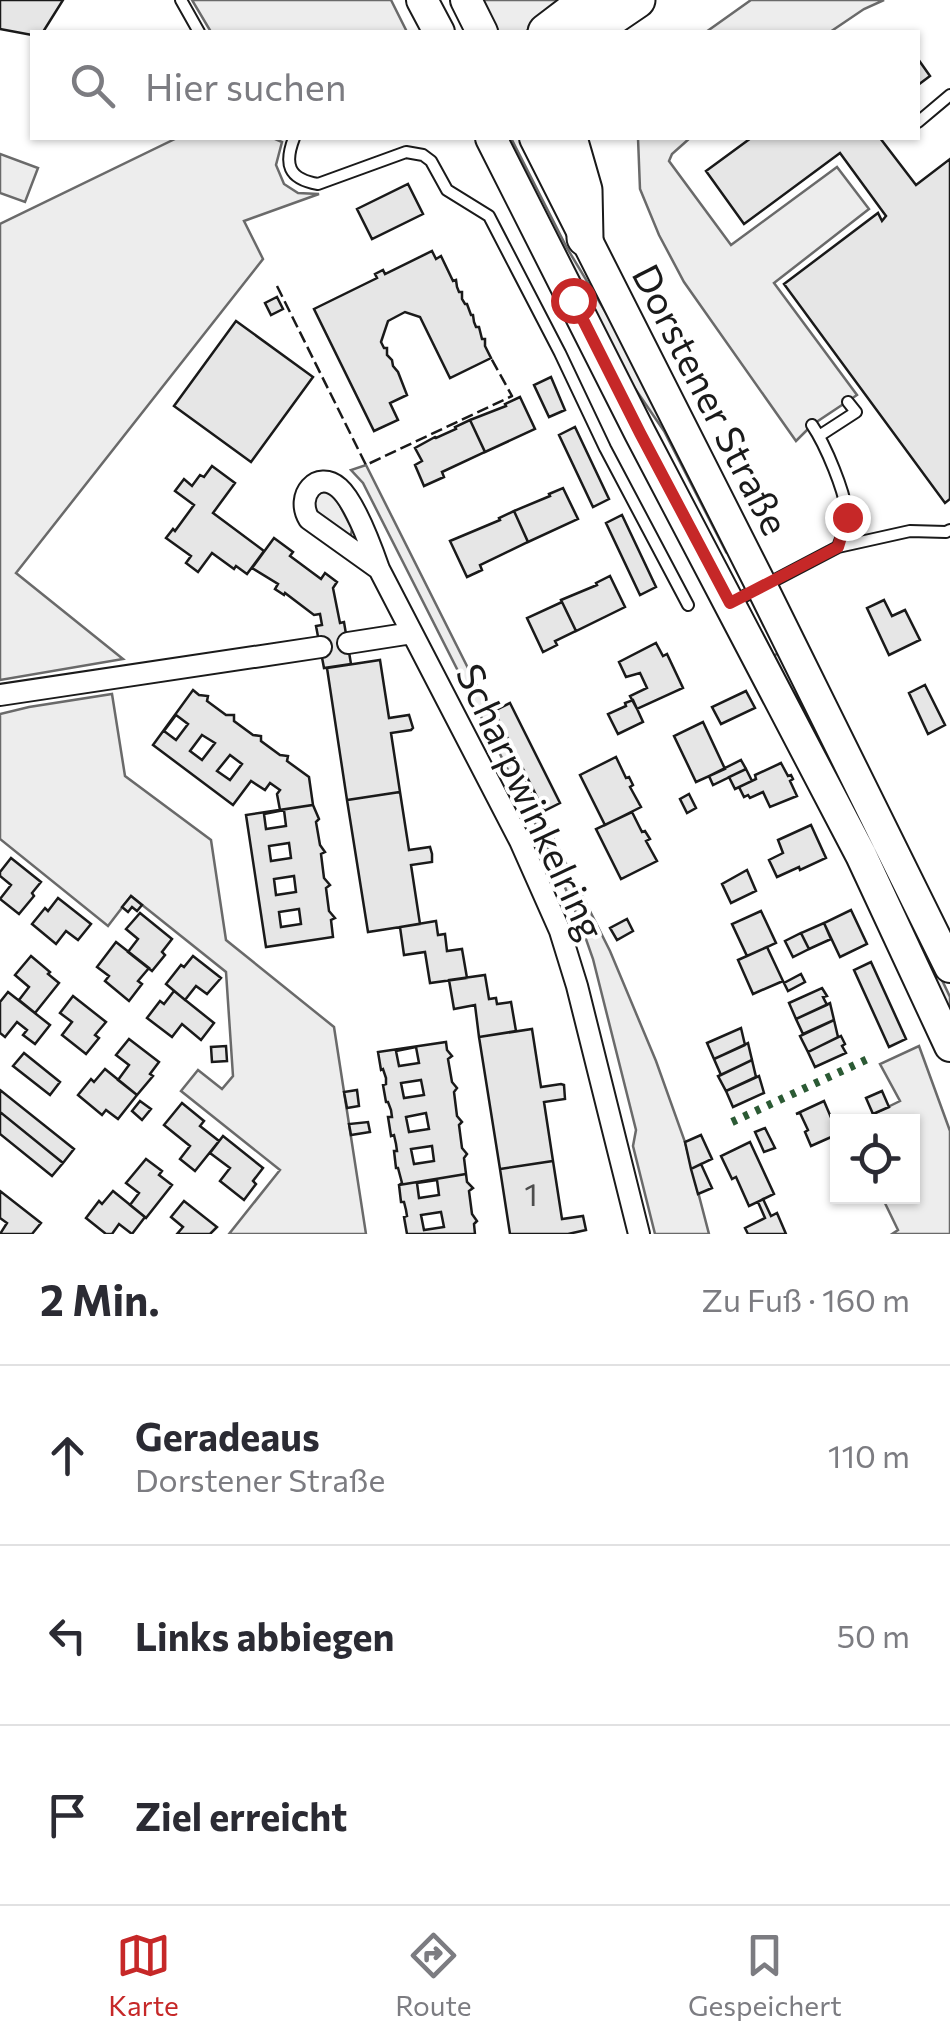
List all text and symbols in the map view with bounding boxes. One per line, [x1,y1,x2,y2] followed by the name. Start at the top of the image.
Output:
[30,30,920,140] search box
[65,58,120,113] icon: search
[145,62,347,109] text: Hier suchen
[624,256,800,542] street label: Dorstener Straße
[551,278,597,324] route start
[825,495,871,541] route end
[448,656,616,946] street label: Scharpwinkelring
[830,1114,920,1204] map controls
[830,1114,920,1204] button: locate
[524,1173,538,1213] house number: 1
[40,1273,160,1325] text: 2 Min.
[702,1279,910,1319] text: Zu Fuß · 160 m
[135,1412,320,1459] text: Geradeaus
[40,1428,95,1483] icon: ahead
[828,1435,910,1475] text: 110 m
[135,1459,385,1499] text: Dorstener Straße
[40,1608,95,1663] icon: left
[135,1612,395,1659] text: Links abbiegen
[837,1615,910,1655] text: 50 m
[40,1788,95,1843] icon: arrive
[135,1792,347,1839] text: Ziel erreicht
[108,1928,179,2022] tab: Karte
[395,1928,472,2022] tab: Route
[688,1928,842,2022] tab: Gespeichert

